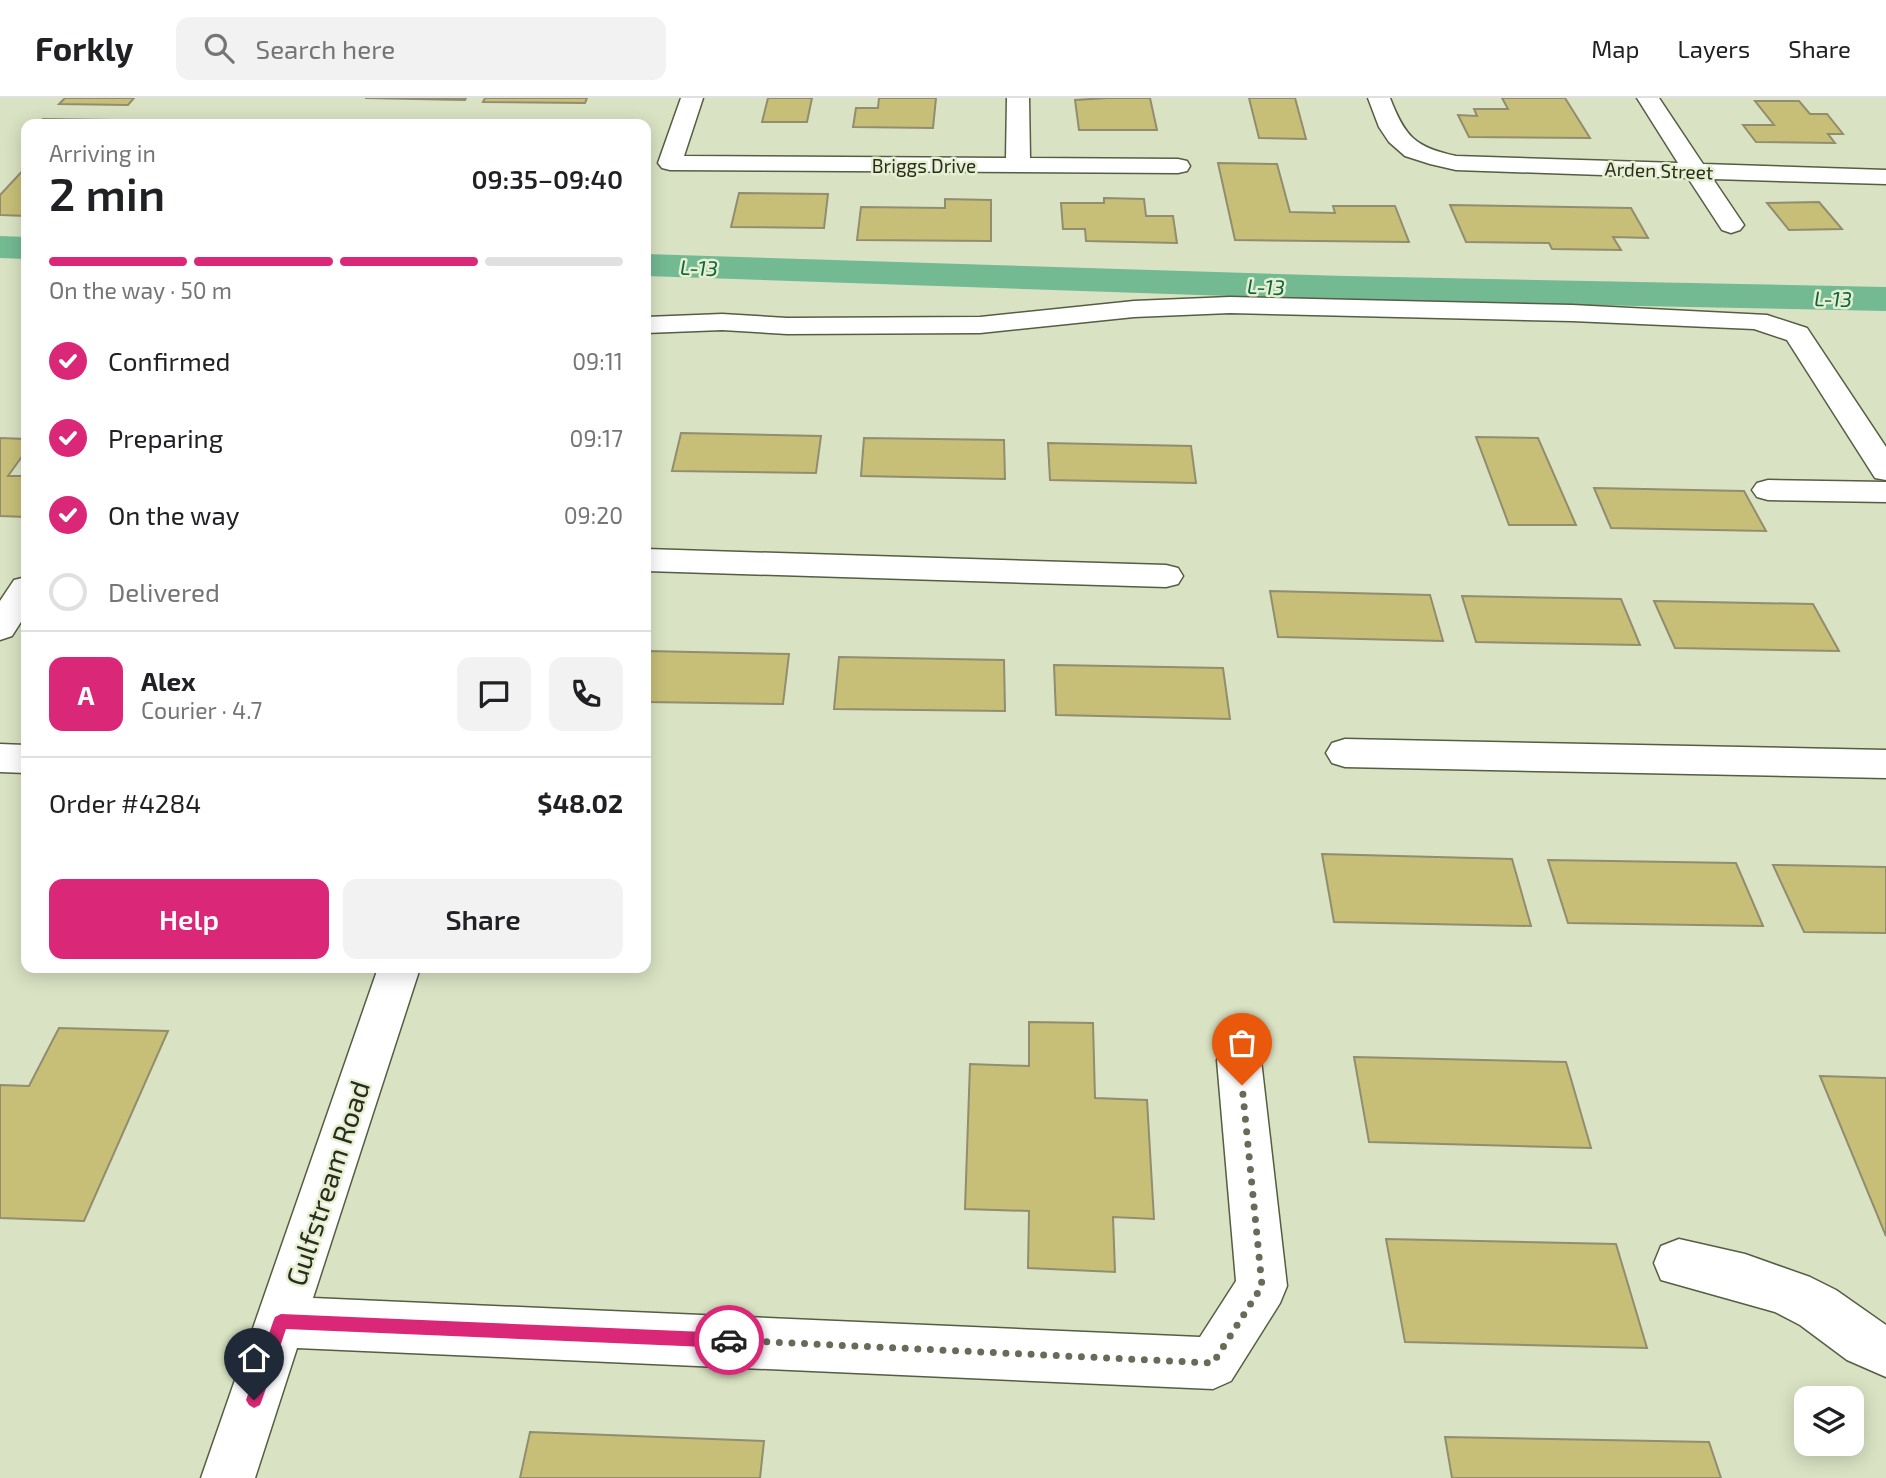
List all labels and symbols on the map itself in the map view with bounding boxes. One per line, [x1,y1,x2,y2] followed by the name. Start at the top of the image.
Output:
[872,154,976,177] street label: Briggs Drive
[1604,157,1714,183] street label: Arden Street
[680,254,718,280] water label: L-13
[1247,273,1285,299] water label: L-13
[1814,285,1852,311] water label: L-13
[1212,1013,1272,1085] pin
[278,1076,376,1290] street label: Gulfstream Road
[694,1305,764,1375] courier
[224,1328,284,1400] pin

